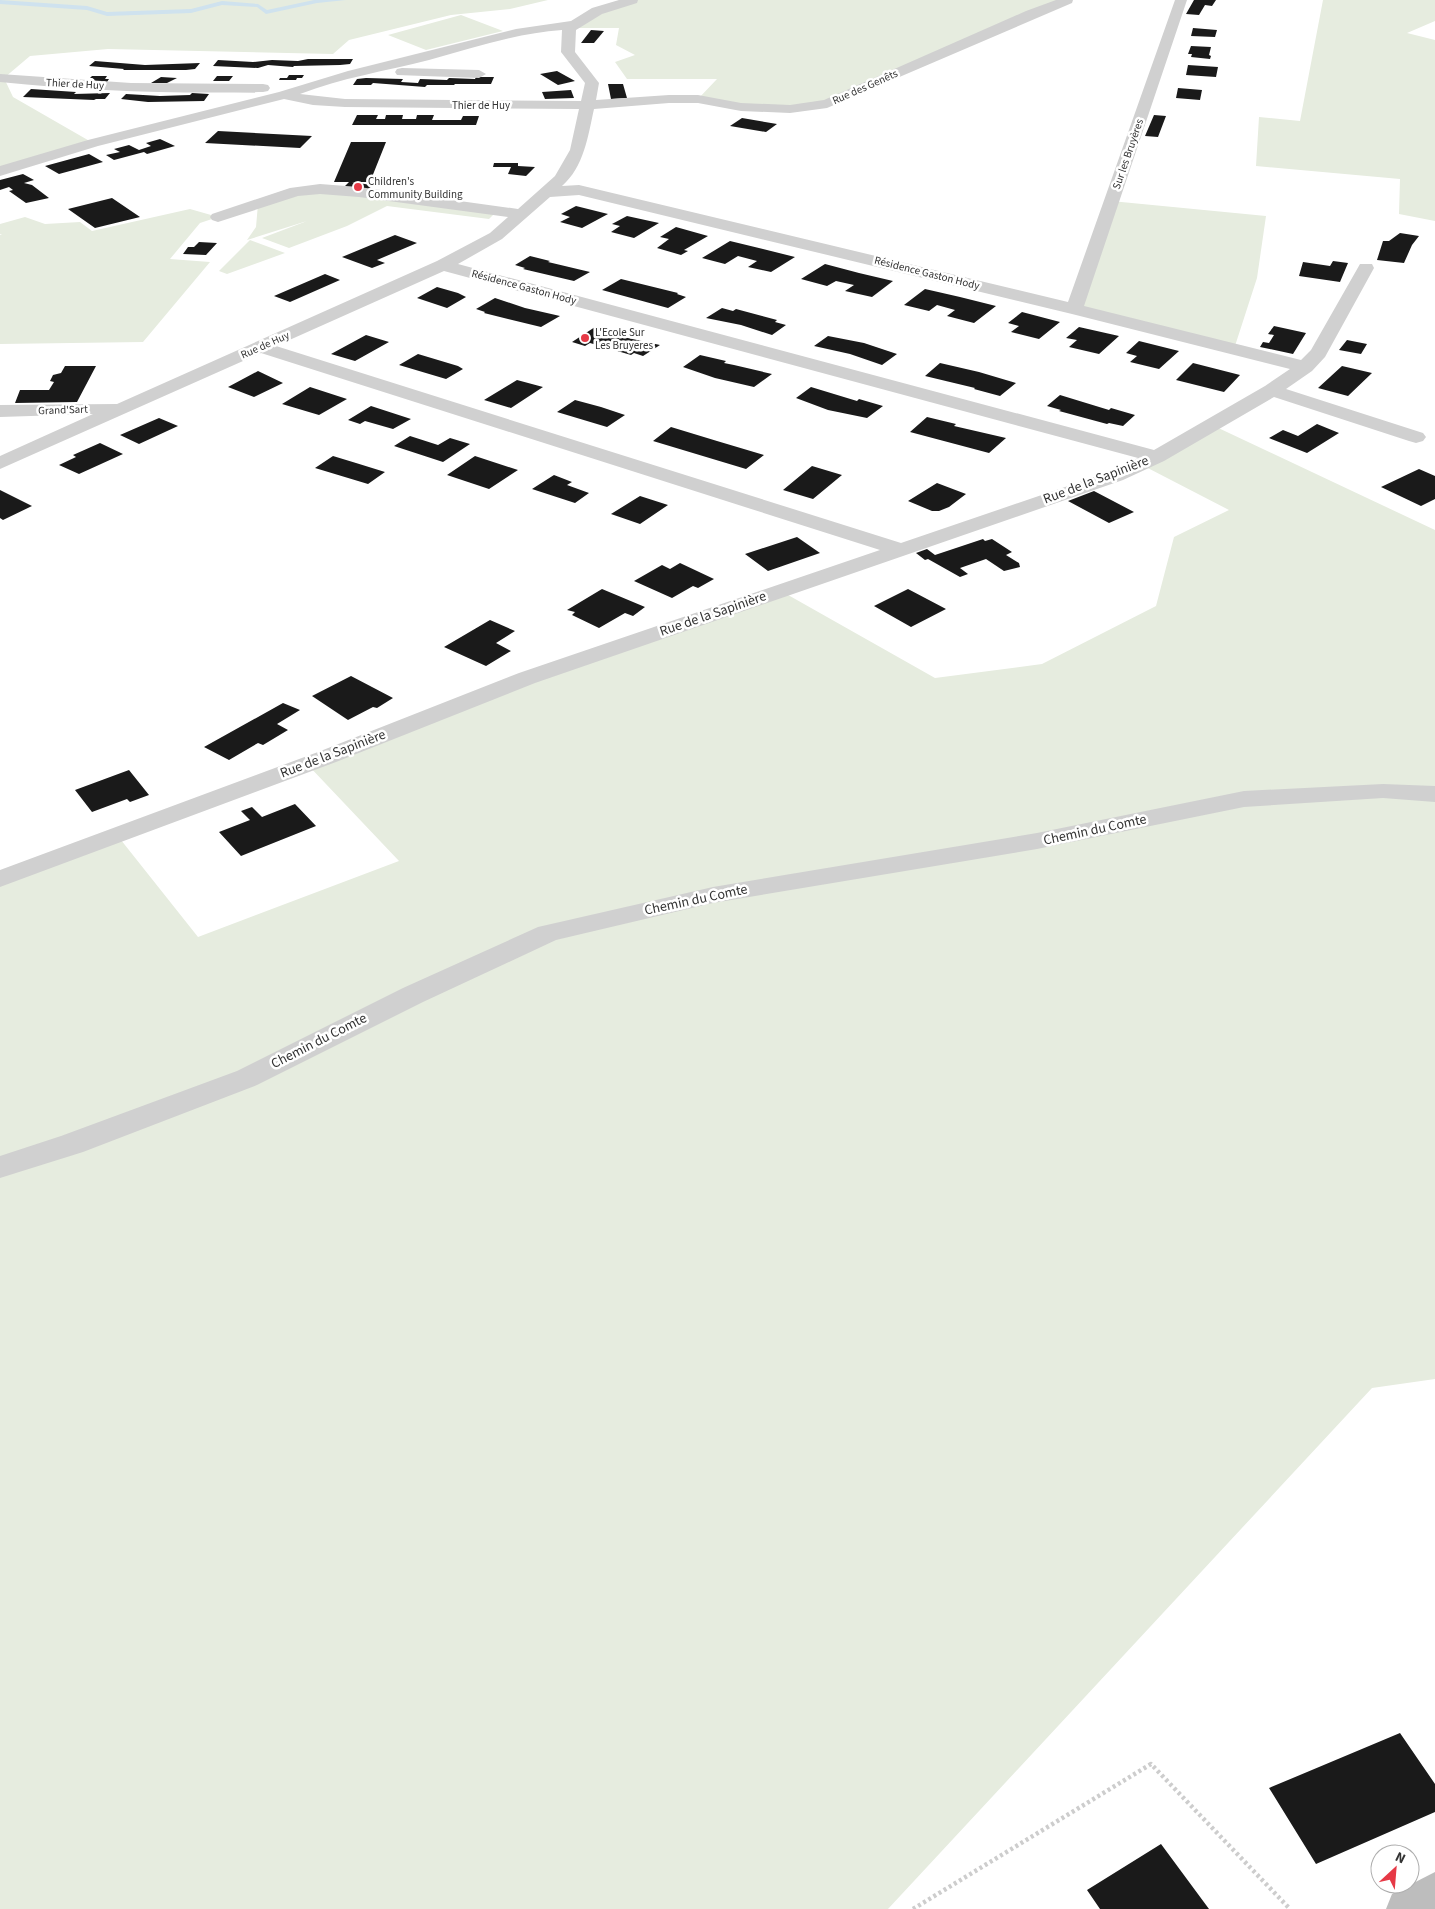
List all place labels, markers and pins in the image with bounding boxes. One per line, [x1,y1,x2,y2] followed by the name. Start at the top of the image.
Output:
[368,174,463,202] place label: Children's Community Building
[352,181,364,193] marker: Children's Community Building
[595,325,653,353] place label: L'Ecole Sur Les Bruyeres
[579,332,591,344] marker: L'Ecole Sur Les Bruyeres

